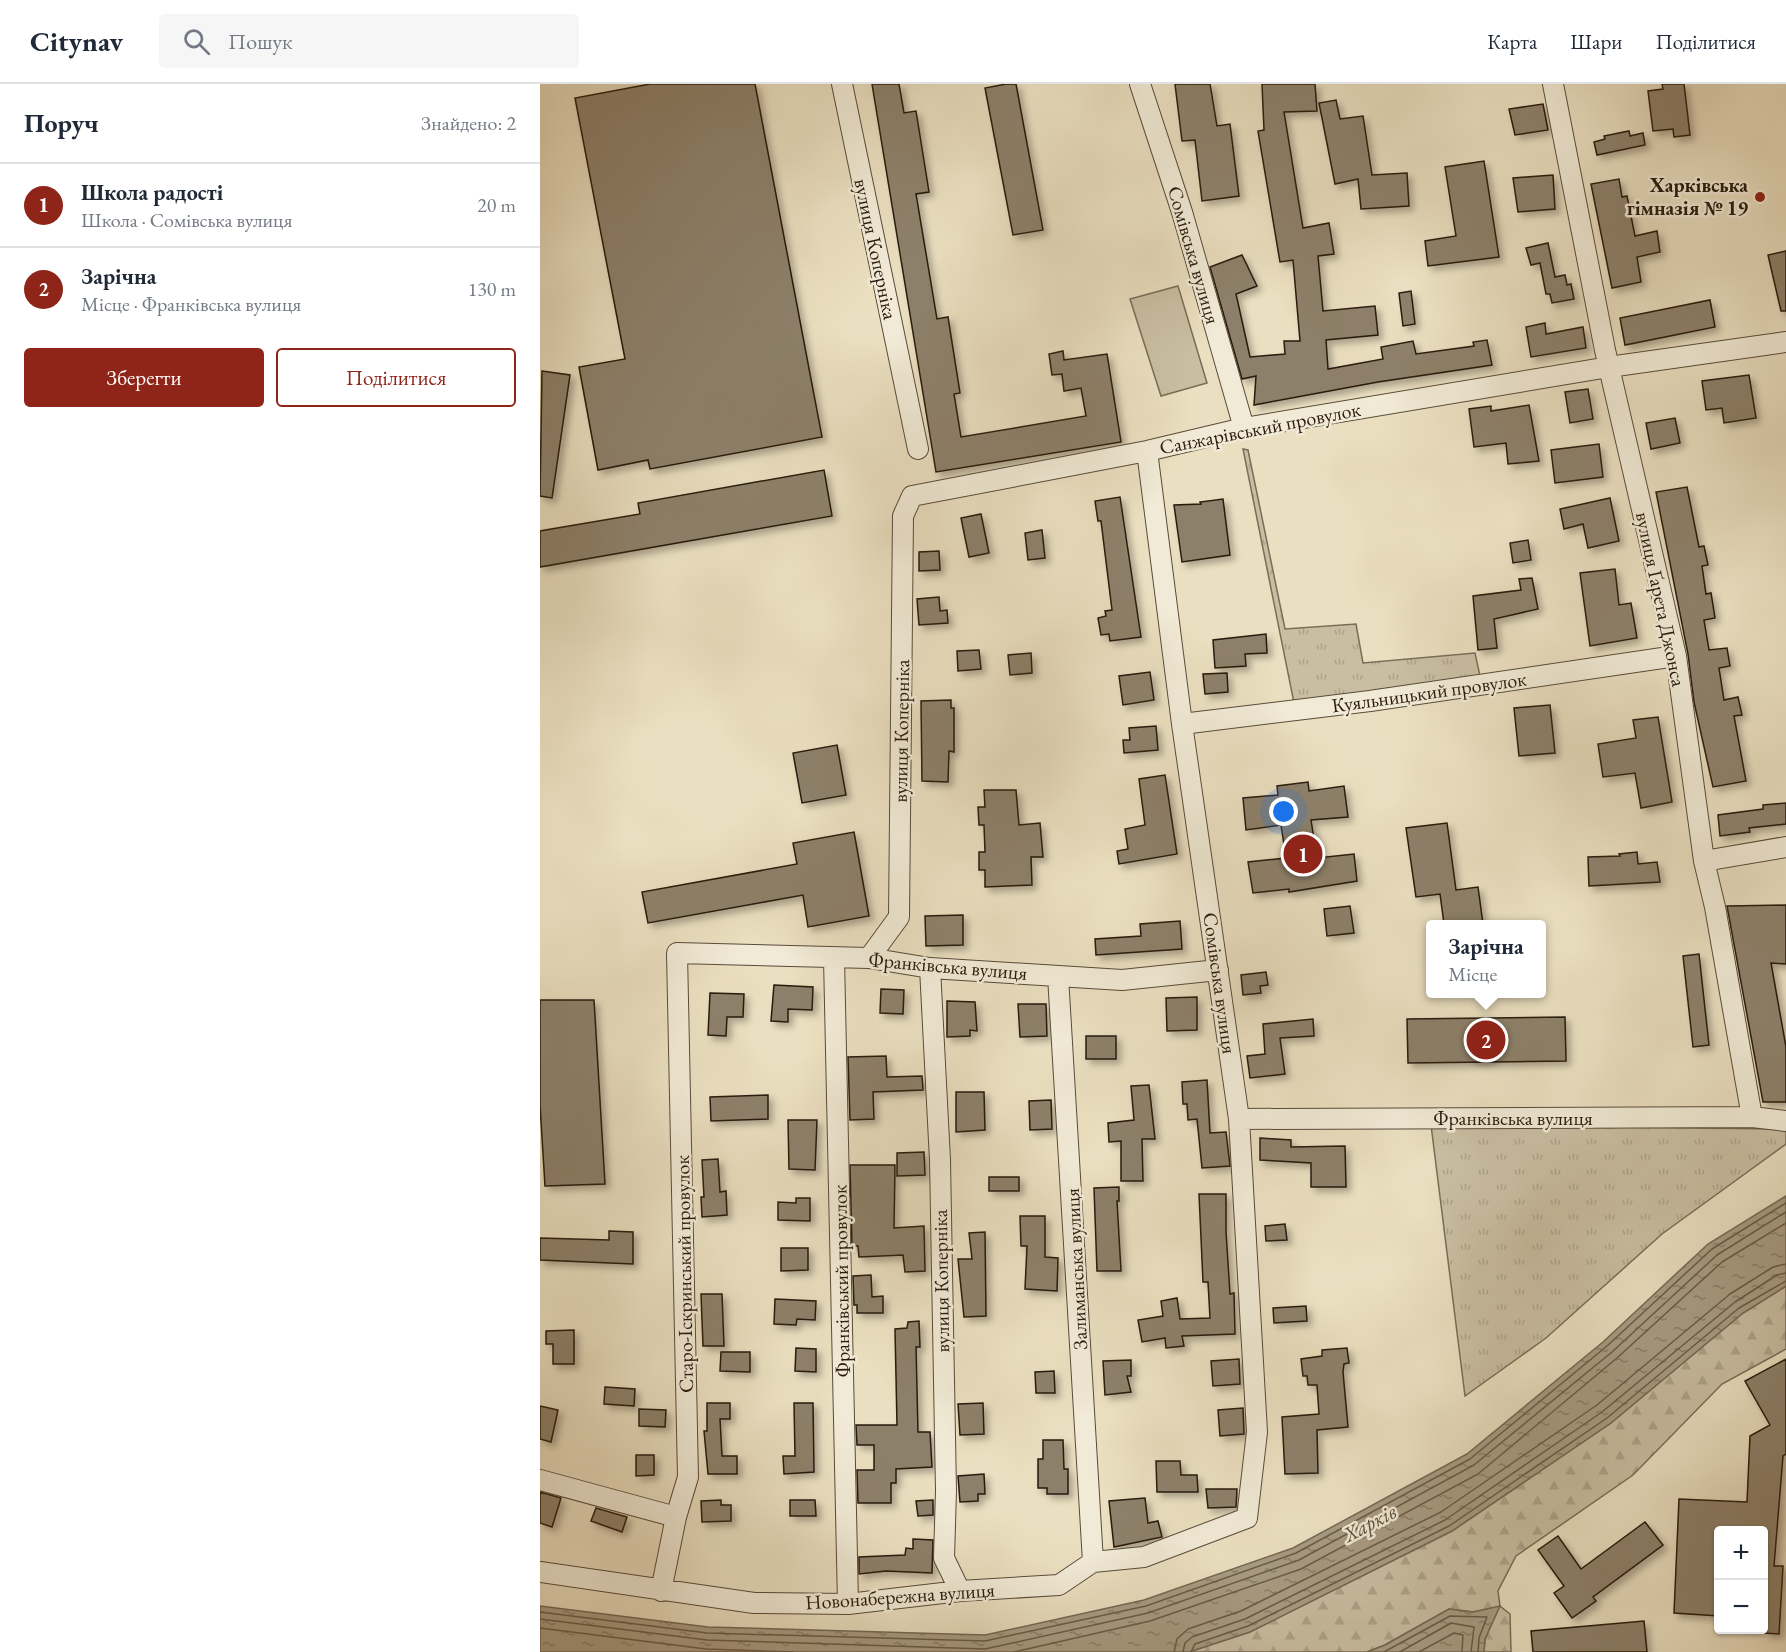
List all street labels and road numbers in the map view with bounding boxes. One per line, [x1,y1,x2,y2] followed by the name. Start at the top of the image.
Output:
[848,176,904,322] street label: вулиця Коперніка
[1162,183,1226,327] street label: Сомівська вулиця
[1157,396,1363,460] street label: Санжарівський провулок
[1630,509,1692,689] street label: вулиця Ґарета Джонса
[887,659,915,803] street label: вулиця Коперніка
[1330,665,1528,719] street label: Куяльницький провулок
[1197,911,1243,1055] street label: Сомівська вулиця
[868,946,1029,986] street label: Франківська вулиця
[1433,1105,1593,1131] street label: Франківська вулиця
[669,1154,699,1393] street label: Старо-Іскринський провулок
[826,1184,856,1378] street label: Франківський провулок
[1059,1187,1093,1351] street label: Залиманська вулиця
[927,1209,955,1353] street label: вулиця Коперніка
[804,1576,996,1616] street label: Новонабережна вулиця

